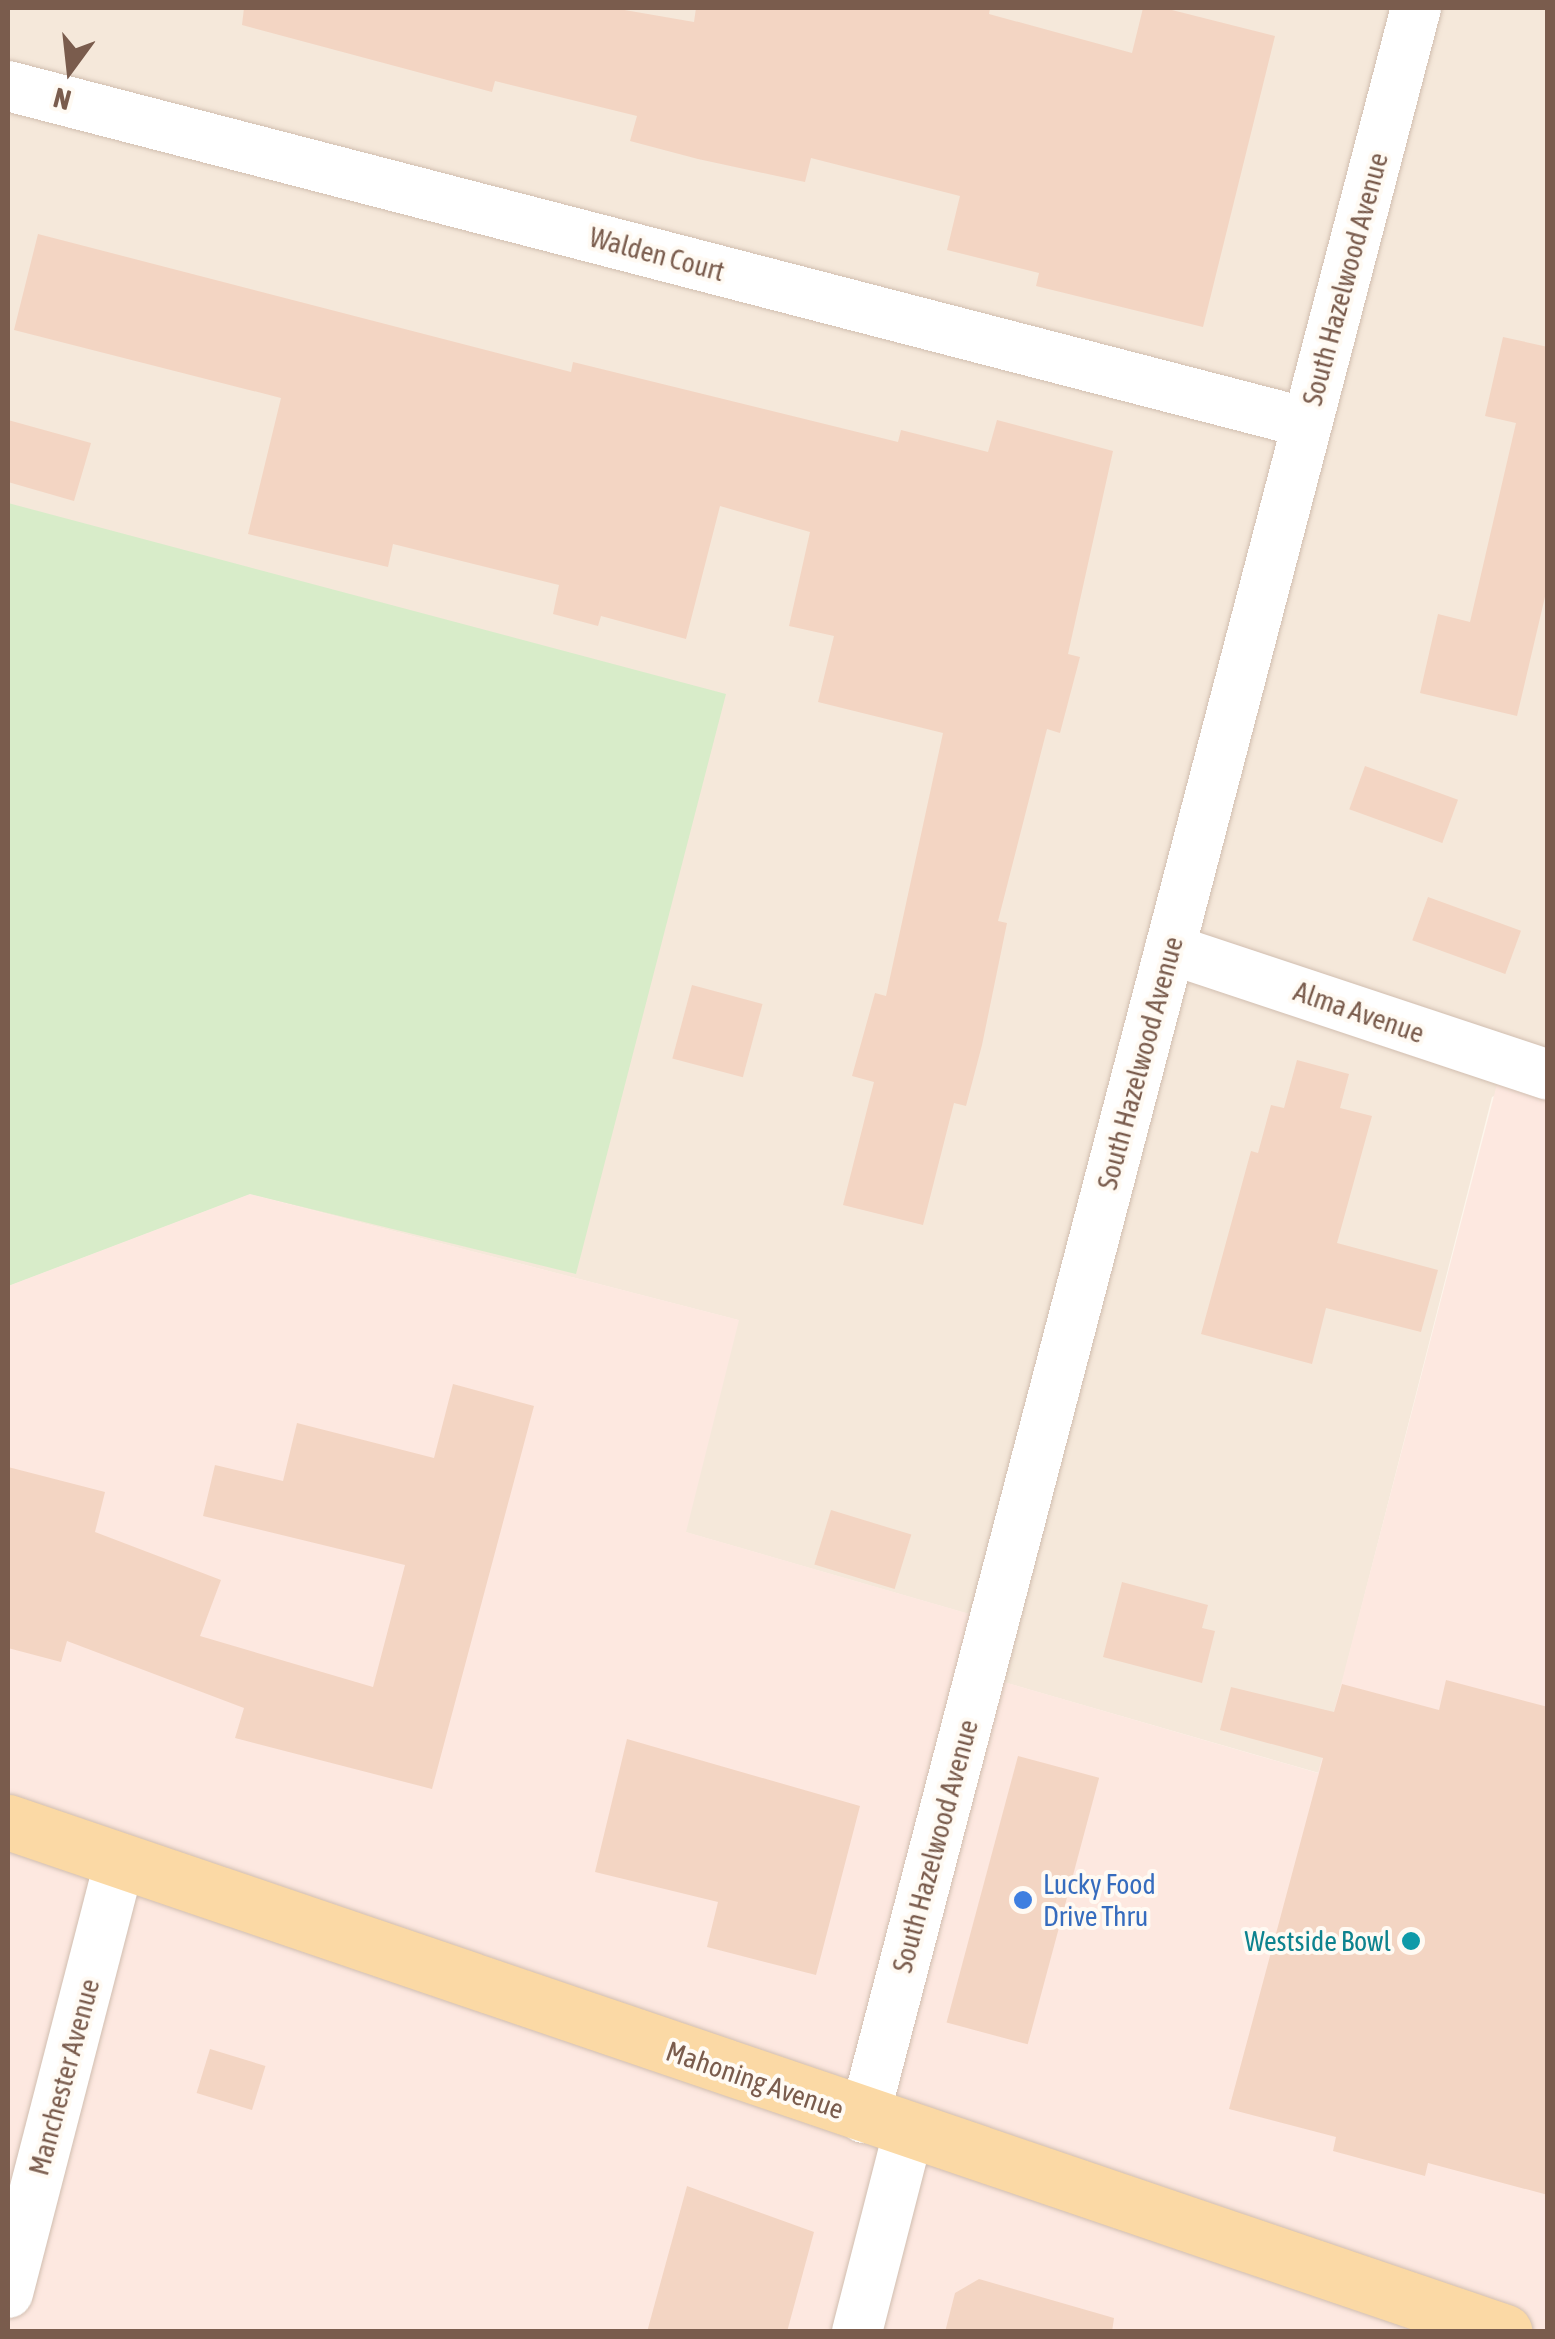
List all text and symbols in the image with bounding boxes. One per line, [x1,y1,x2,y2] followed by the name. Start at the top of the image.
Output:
[20,20,120,120] north arrow
[50,81,74,117] text: N
[1295,149,1395,409] street label: South Hazelwood Avenue
[586,220,728,288] street label: Walden Court
[1090,933,1190,1193] street label: South Hazelwood Avenue
[1289,974,1429,1050] street label: Alma Avenue
[885,1716,985,1976] street label: South Hazelwood Avenue
[1043,1867,1156,1933] place label: Lucky Food Drive Thru
[1012,1889,1034,1911] marker: Lucky Food Drive Thru
[1244,1924,1391,1958] place label: Westside Bowl
[1400,1930,1422,1952] marker: Westside Bowl
[22,1975,106,2179] street label: Manchester Avenue
[662,2034,848,2126] street label: Mahoning Avenue

